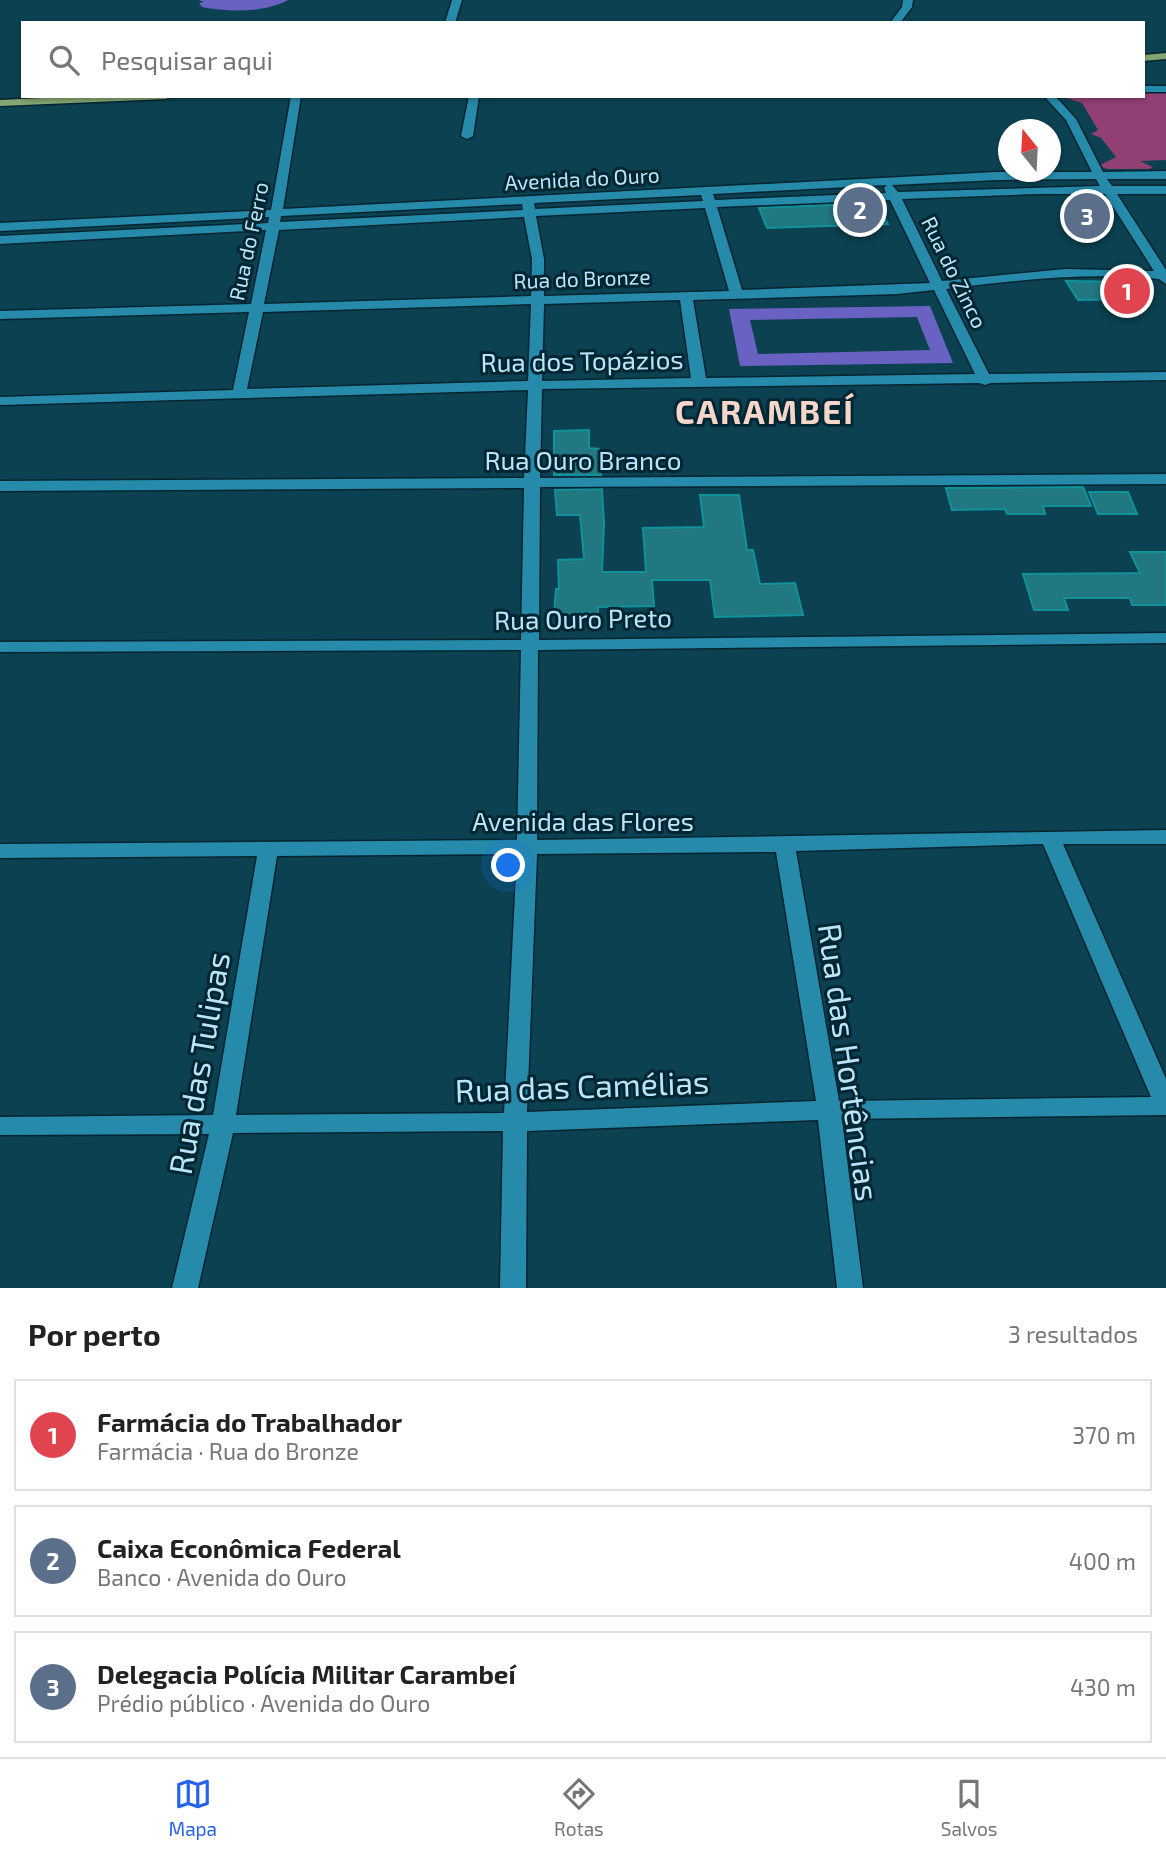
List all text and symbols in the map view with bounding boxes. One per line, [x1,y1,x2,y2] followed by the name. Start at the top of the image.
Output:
[21,21,1145,98] search box
[45,41,83,79] icon: search
[101,44,273,75] text: Pesquisar aqui
[998,119,1061,182] north arrow
[504,161,660,195] street label: Avenida do Ouro
[223,179,273,303] street label: Rua do Ferro
[837,184,883,236] pin: 2
[1064,190,1110,242] pin: 3
[917,212,993,332] street label: Rua do Zinco
[513,263,651,293] street label: Rua do Bronze
[1104,265,1150,317] pin: 1
[480,343,684,377] street label: Rua dos Topázios
[675,391,855,431] district label: CARAMBEÍ
[484,444,682,475] street label: Rua Ouro Branco
[494,601,672,635] street label: Rua Ouro Preto
[472,805,694,836] street label: Avenida das Flores
[491,848,525,882] your location
[812,921,888,1203] street label: Rua das Hortências
[160,949,236,1177] street label: Rua das Tulipas
[454,1062,710,1108] street label: Rua das Camélias
[28,1316,161,1352] text: Por perto
[1008,1320,1138,1348] text: 3 resultados
[97,1406,402,1437] text: Farmácia do Trabalhador
[48,1421,58,1449] text: 1
[1072,1421,1136,1449] text: 370 m
[97,1437,359,1465] text: Farmácia · Rua do Bronze
[97,1532,401,1563] text: Caixa Econômica Federal
[46,1547,60,1575] text: 2
[1069,1547,1136,1575] text: 400 m
[97,1563,347,1591] text: Banco · Avenida do Ouro
[97,1658,516,1689] text: Delegacia Polícia Militar Carambeí
[46,1673,60,1701] text: 3
[1070,1673,1136,1701] text: 430 m
[97,1689,430,1717] text: Prédio público · Avenida do Ouro
[168,1775,217,1840] tab: Mapa
[554,1775,604,1840] tab: Rotas
[941,1775,997,1840] tab: Salvos

